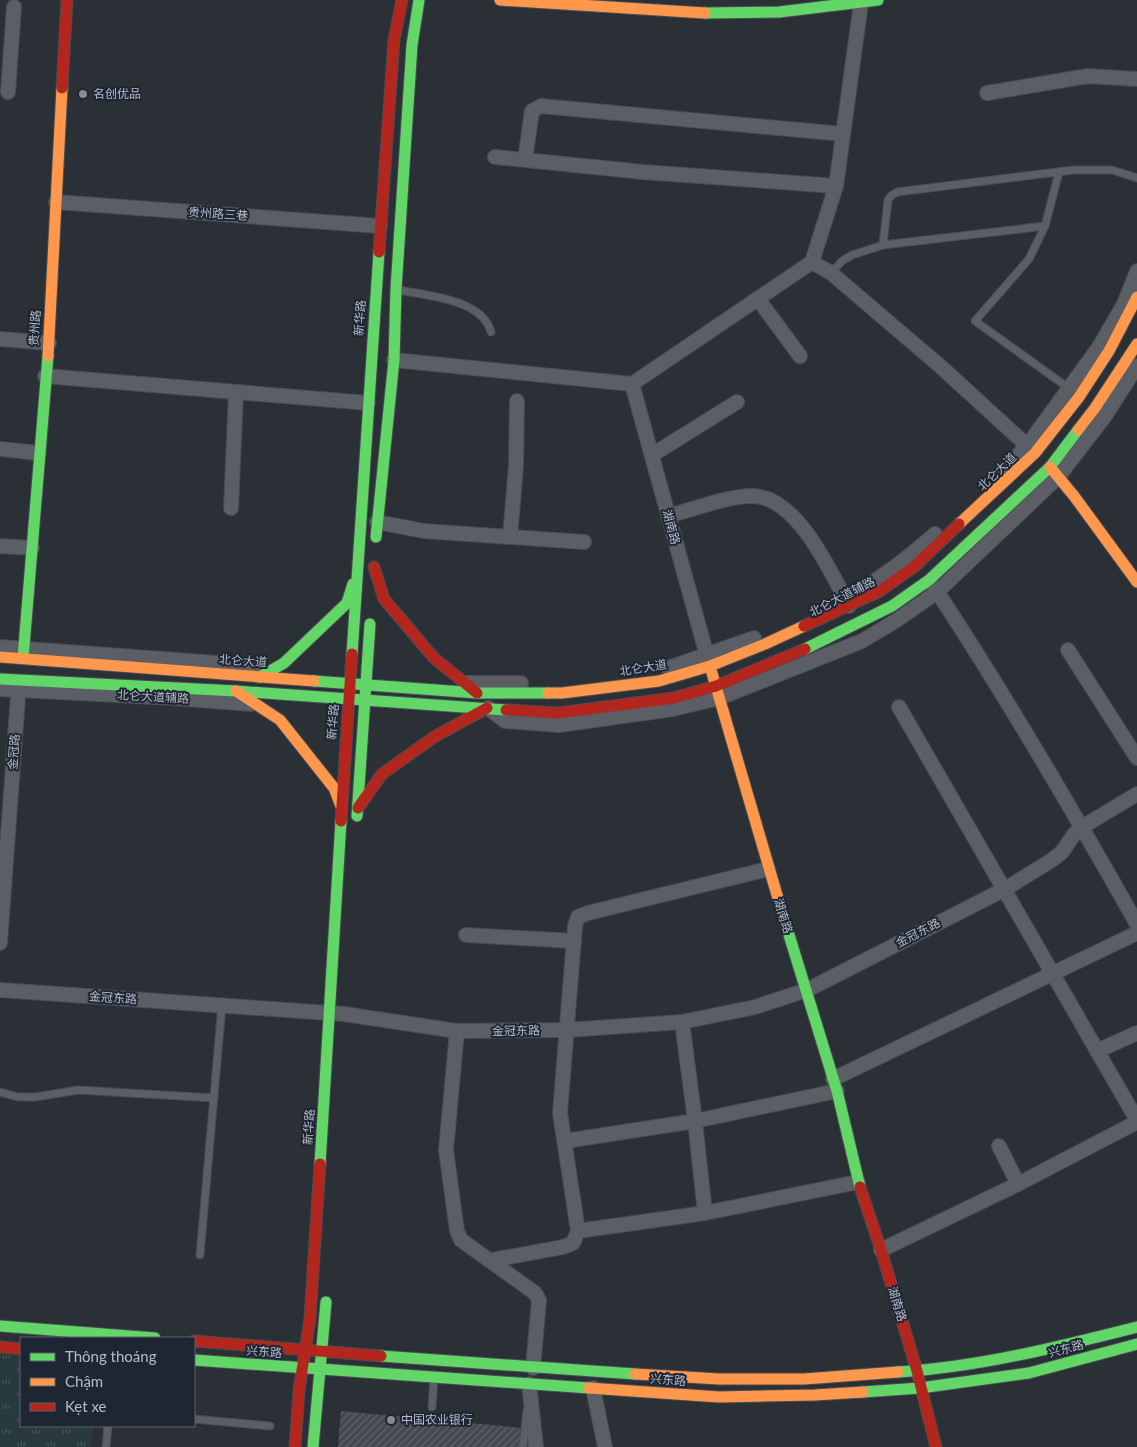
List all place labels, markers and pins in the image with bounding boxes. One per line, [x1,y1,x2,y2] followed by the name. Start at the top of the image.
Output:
[93,86,141,101] place label: 名创优品
[77,88,89,100] marker: 名创优品
[401,1412,473,1427] place label: 中国农业银行
[385,1414,397,1426] marker: 中国农业银行

